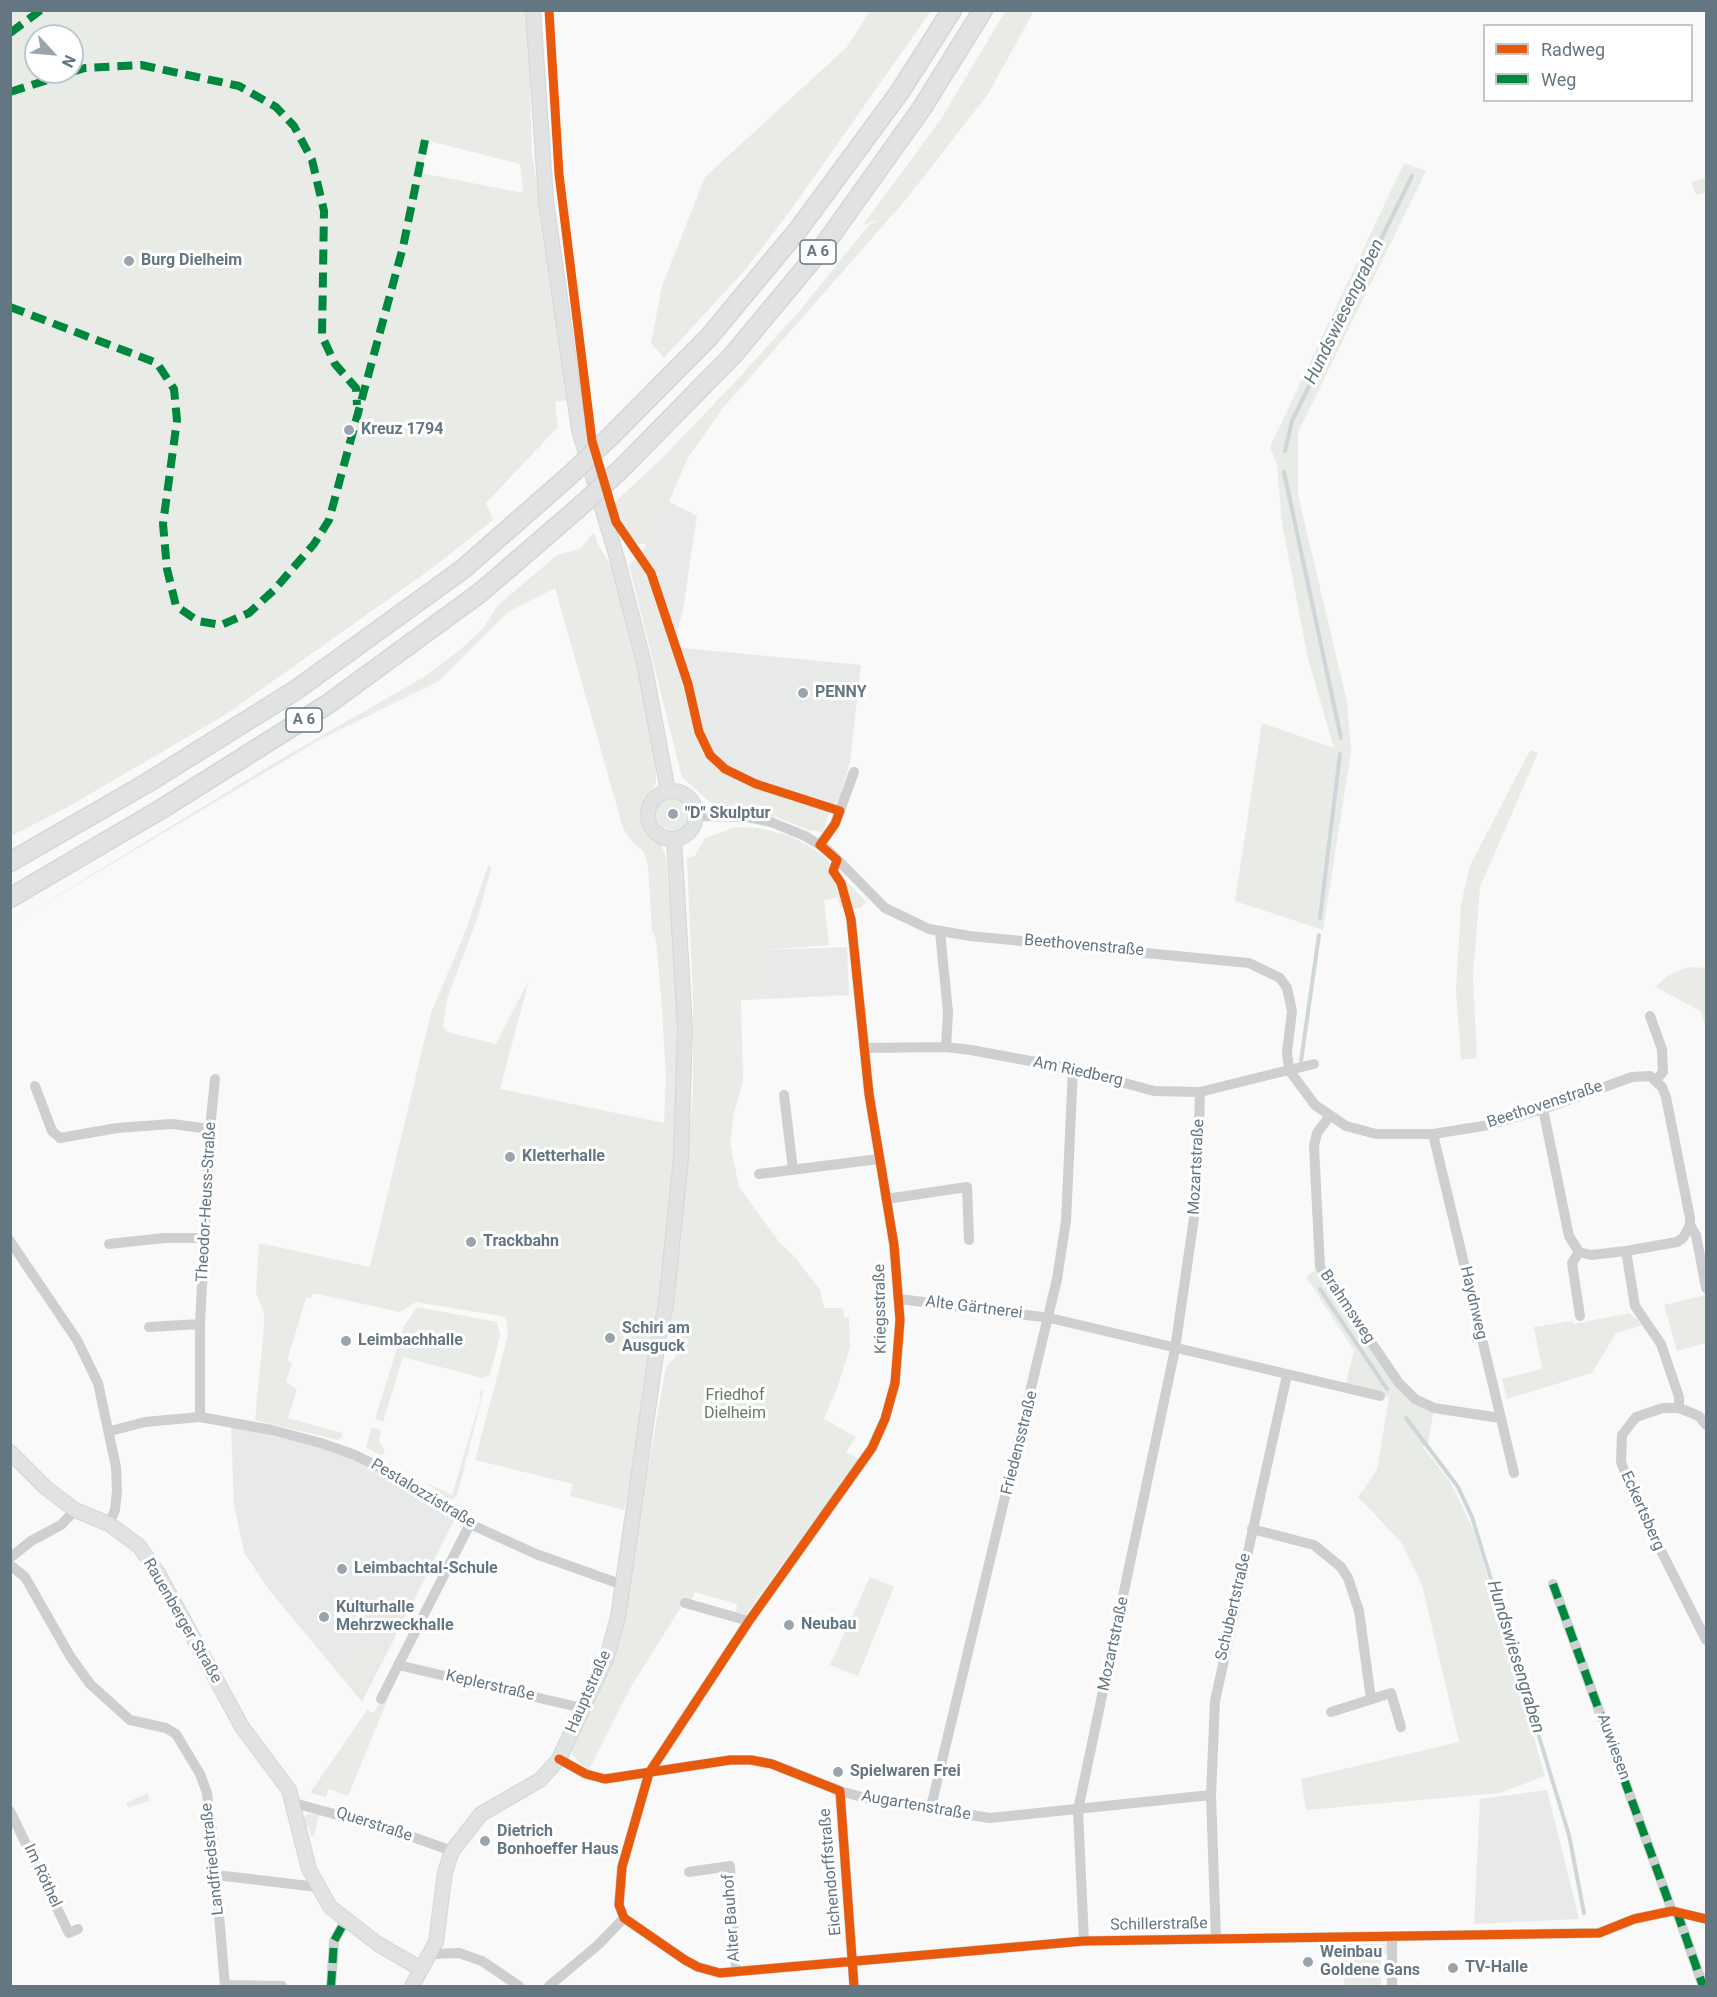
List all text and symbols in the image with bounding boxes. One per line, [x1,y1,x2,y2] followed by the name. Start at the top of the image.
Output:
[24,24,84,84] north arrow
[1483,24,1693,102] legend
[1541,39,1605,60] text: Radweg
[58,52,80,70] text: N
[1541,69,1576,90] text: Weg
[1301,236,1389,388] water label: Hundswiesengraben
[800,240,836,264] road number: A 6
[141,251,242,271] place label: Burg Dielheim
[122,254,136,268] marker: Burg Dielheim
[361,420,443,440] place label: Kreuz 1794
[342,423,356,437] marker: Kreuz 1794
[815,683,867,703] place label: PENNY
[796,686,810,700] marker: PENNY
[286,708,322,732] road number: A 6
[685,804,770,824] place label: "D" Skulptur
[666,807,680,821] marker: "D" Skulptur
[1023,931,1145,961] street label: Beethovenstraße
[1031,1053,1125,1091] street label: Am Riedberg
[1485,1077,1605,1133] street label: Beethovenstraße
[1185,1119,1209,1215] street label: Mozartstraße
[193,1122,221,1282] street label: Theodor-Heuss-Straße
[522,1147,605,1167] place label: Kletterhalle
[503,1150,517,1164] marker: Kletterhalle
[483,1232,559,1252] place label: Trackbahn
[464,1235,478,1249] marker: Trackbahn
[871,1264,891,1354] street label: Kriegsstraße
[1455,1264,1491,1342] street label: Haydnweg
[1315,1267,1379,1347] street label: Brahmsweg
[924,1293,1024,1323] street label: Alte Gärtnerei
[622,1319,690,1357] place label: Schiri am Ausguck
[358,1331,463,1351] place label: Leimbachhalle
[603,1331,617,1345] marker: Schiri am Ausguck
[339,1334,353,1348] marker: Leimbachhalle
[704,1386,766,1424] park label: Friedhof Dielheim
[998,1389,1042,1497] street label: Friedensstraße
[367,1455,479,1533] street label: Pestalozzistraße
[1616,1468,1668,1554] street label: Eckertsberg
[1212,1552,1256,1662] street label: Schubertstraße
[138,1555,226,1687] street label: Rauenberger Straße
[354,1559,498,1579] place label: Leimbachtal-Schule
[335,1562,349,1576] marker: Leimbachtal-Schule
[1481,1578,1549,1736] water label: Hundswiesengraben
[1095,1595,1133,1693] street label: Mozartstraße
[336,1598,454,1636] place label: Kulturhalle Mehrzweckhalle
[317,1610,331,1624] marker: Kulturhalle Mehrzweckhalle
[801,1615,856,1635] place label: Neubau
[782,1618,796,1632] marker: Neubau
[562,1648,616,1736] street label: Hauptstraße
[444,1666,536,1706] street label: Keplerstraße
[1592,1711,1634,1783] street label: Auwiesen
[850,1762,961,1782] place label: Spielwaren Frei
[831,1765,845,1779] marker: Spielwaren Frei
[860,1787,972,1825] street label: Augartenstraße
[198,1802,228,1916] street label: Landfriedstraße
[333,1804,415,1846] street label: Querstraße
[816,1808,846,1936] street label: Eichendorffstraße
[497,1822,619,1860] place label: Dietrich Bonhoeffer Haus
[478,1834,492,1848] marker: Dietrich Bonhoeffer Haus
[19,1841,65,1911] street label: Im Röthel
[719,1873,745,1963] street label: Alter Bauhof
[1110,1915,1208,1935] street label: Schillerstraße
[1320,1943,1420,1981] place label: Weinbau Goldene Gans
[1301,1955,1315,1969] marker: Weinbau Goldene Gans
[1465,1958,1528,1978] place label: TV-Halle
[1446,1961,1460,1975] marker: TV-Halle

